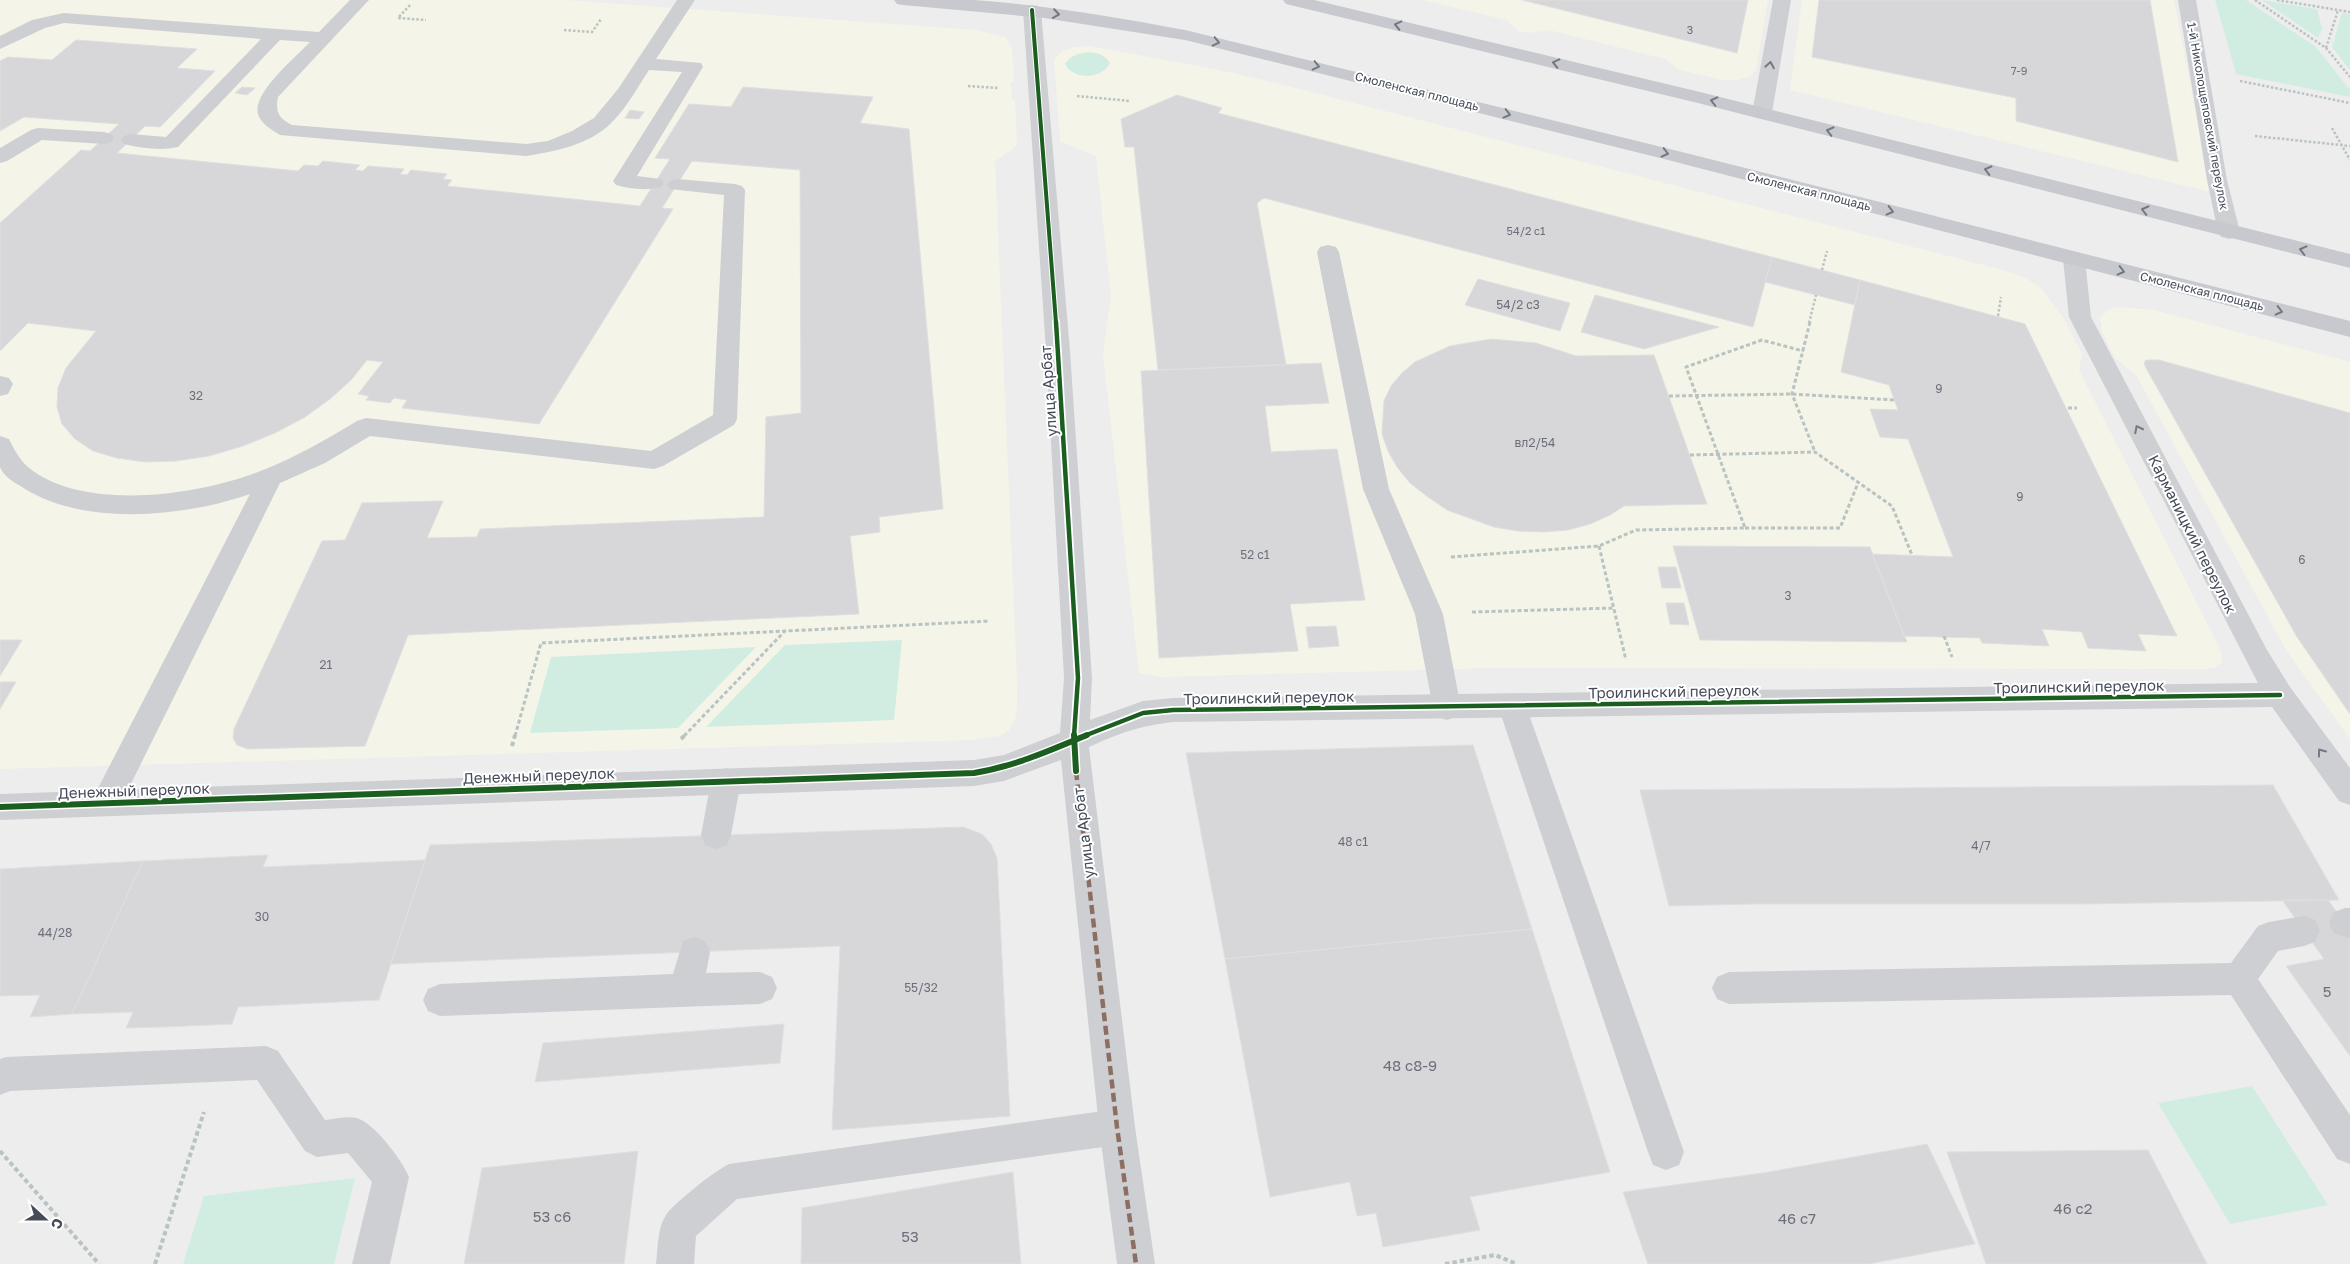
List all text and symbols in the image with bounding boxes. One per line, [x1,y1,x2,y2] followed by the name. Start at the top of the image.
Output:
[1052,8,1061,18] one-way arrow
[1394,20,1403,31] one-way arrow
[2184,21,2232,211] street label: 1-й Николощеповский переулок
[1687,23,1693,36] house number: 3
[1212,36,1221,47] one-way arrow
[1552,58,1561,69] one-way arrow
[1311,60,1320,71] one-way arrow
[1764,61,1775,70] one-way arrow
[2011,64,2027,77] house number: 7-9
[1354,68,1480,114] street label: Смоленская площадь
[1711,97,1719,107] one-way arrow
[1503,108,1512,119] one-way arrow
[1826,126,1834,136] one-way arrow
[1660,147,1669,158] one-way arrow
[1984,166,1992,176] one-way arrow
[1746,168,1872,214] street label: Смоленская площадь
[2141,205,2150,216] one-way arrow
[1886,206,1894,216] one-way arrow
[1507,224,1545,237] house number: 54/2 с1
[2298,245,2307,256] one-way arrow
[2117,265,2126,276] one-way arrow
[2139,268,2265,314] street label: Смоленская площадь
[1496,297,1540,312] house number: 54/2 с3
[2274,305,2283,316] one-way arrow
[1036,344,1060,437] street label: улица Арбат
[1935,381,1943,396] house number: 9
[189,388,203,403] house number: 32
[2134,425,2144,434] one-way arrow
[1515,435,1555,450] house number: вл2/54
[2145,452,2241,617] street label: Карманицкий переулок
[2016,489,2024,504] house number: 9
[1240,547,1270,562] house number: 52 с1
[2298,552,2306,567] house number: 6
[1784,588,1792,603] house number: 3
[320,657,333,672] house number: 21
[1993,676,2165,696] street label: Троилинский переулок
[1588,681,1760,701] street label: Троилинский переулок
[1183,687,1355,707] street label: Троилинский переулок
[2318,749,2328,758] one-way arrow
[463,763,616,787] street label: Денежный переулок
[58,778,211,802] street label: Денежный переулок
[1068,786,1098,880] street label: улица Арбат
[1338,834,1368,849] house number: 48 с1
[1971,838,1991,853] house number: 4/7
[255,909,269,924] house number: 30
[38,925,72,940] house number: 44/28
[904,980,938,995] house number: 55/32
[2323,982,2331,1000] house number: 5
[1383,1056,1437,1074] house number: 48 с8-9
[20,1194,70,1244] north arrow
[2054,1199,2092,1217] house number: 46 с2
[533,1207,571,1225] house number: 53 с6
[1778,1209,1816,1227] house number: 46 с7
[48,1216,67,1232] text: С
[901,1227,919,1245] house number: 53

